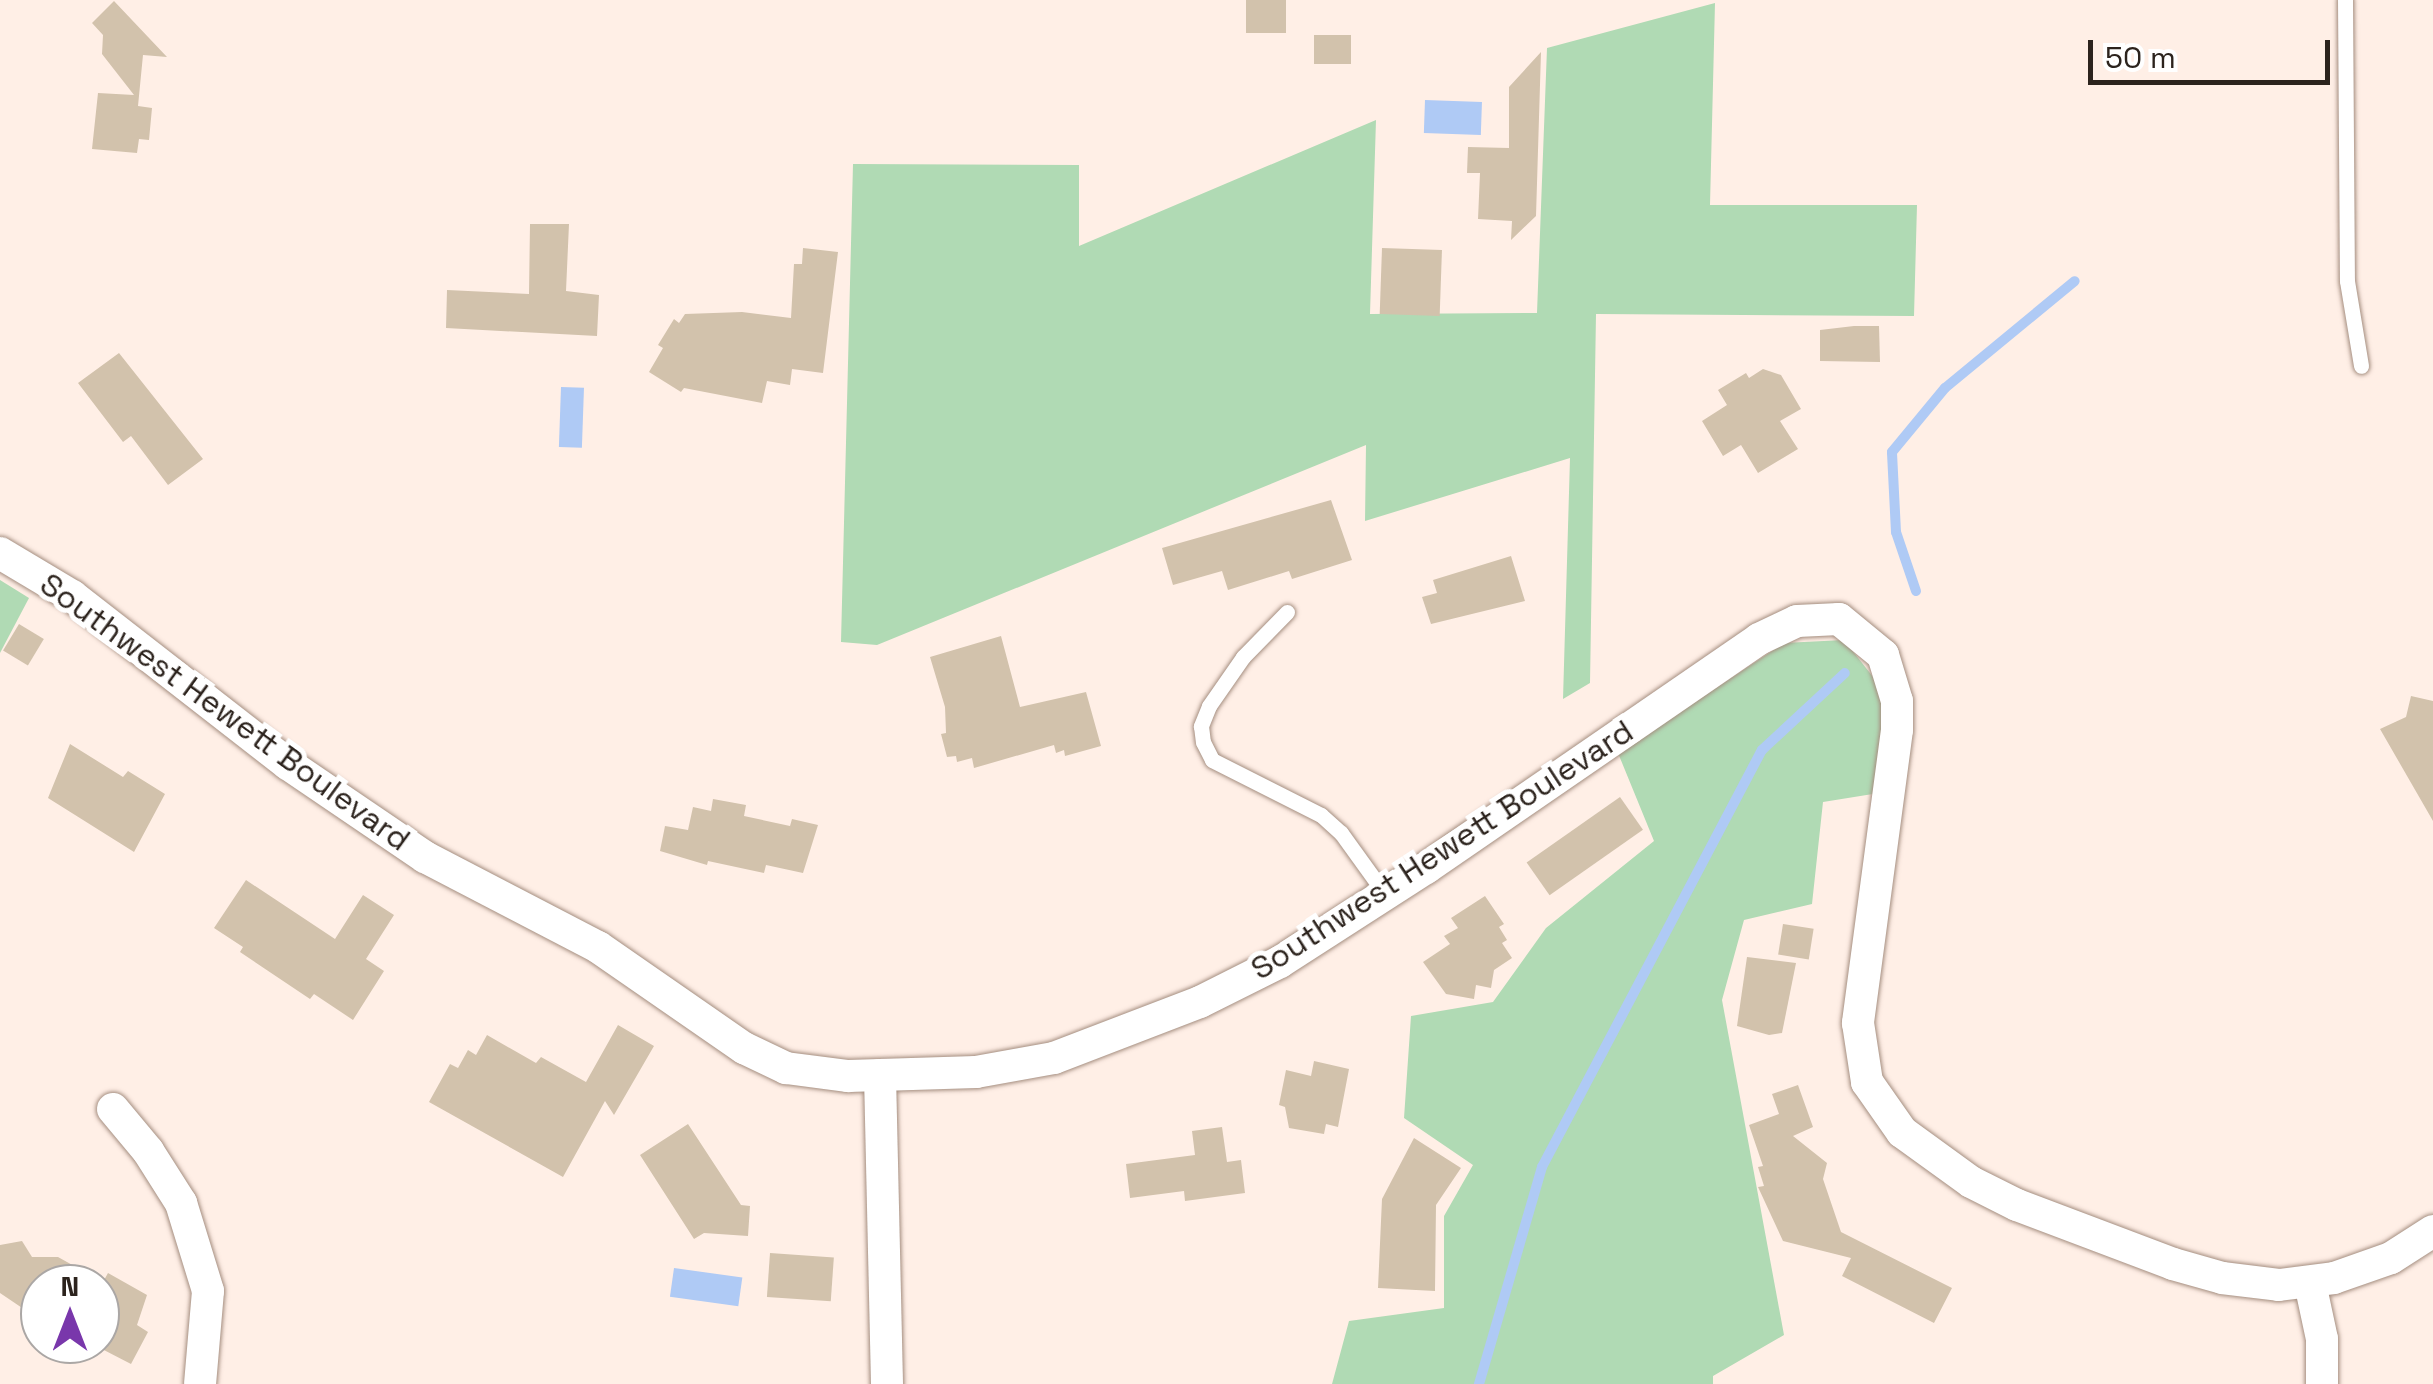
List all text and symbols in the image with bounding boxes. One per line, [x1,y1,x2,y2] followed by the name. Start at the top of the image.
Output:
[2093,20,2336,82] scale bar
[2105,38,2176,77] text: 50 m
[33,565,417,859] street label: Southwest Hewett Boulevard
[1244,712,1640,988] street label: Southwest Hewett Boulevard
[20,1264,120,1364] north arrow
[61,1268,79,1304] text: N

